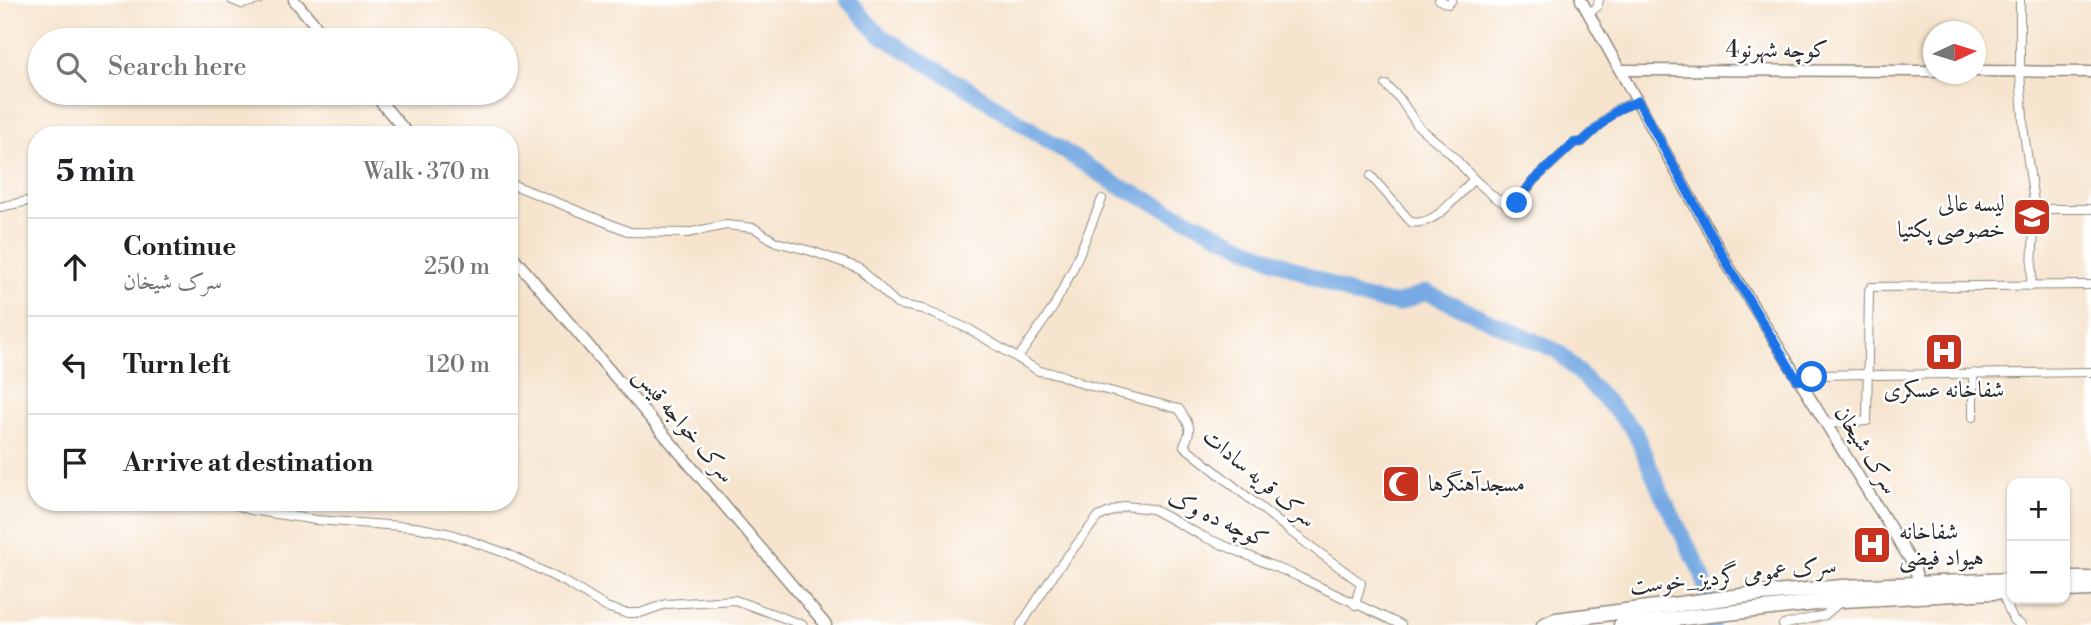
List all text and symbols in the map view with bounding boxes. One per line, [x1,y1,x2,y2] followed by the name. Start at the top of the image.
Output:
[1923,21,1986,84] north arrow
[28,28,518,105] search box
[1726,36,1828,65] street label: کوچه شهرنو4
[52,48,90,86] icon: search
[108,51,247,83] text: Search here
[56,153,135,191] text: 5 min
[363,158,490,186] text: Walk · 370 m
[1501,187,1532,218] route end
[1897,190,2005,246] place label: لیسه عالی خصوصی پکتیا
[2011,196,2053,238] school or university icon: لیسه عالی خصوصی پکتیا
[123,231,236,263] text: Continue
[56,248,94,286] icon: ahead
[424,253,490,281] text: 250 m
[123,268,222,296] text: سرک شیخان
[1923,331,1965,373] hospital icon: شفاخانه عسکری
[56,346,94,384] icon: left
[123,349,231,381] text: Turn left
[426,351,490,379] text: 120 m
[1796,361,1827,392] route start
[627,362,740,489] street label: سرک خواجه قیس
[1884,376,2004,404] place label: شفاخانه عسکری
[1827,401,1904,500] street label: سرک شیخان
[1196,422,1322,534] street label: سرک قریه سادات
[56,444,94,482] icon: arrive
[123,447,373,479] text: Arrive at destination
[1380,463,1422,505] mosque icon: مسجدآهنگرها
[1428,470,1525,498] place label: مسجدآهنگرها
[2007,478,2070,604] map controls
[2007,478,2070,541] button: +
[1163,484,1273,555] street label: کوچه ده وک
[1899,518,1984,574] place label: شفاخانه هیواد فیضی
[1851,524,1893,566] hospital icon: شفاخانه هیواد فیضی
[2007,541,2070,604] button: −
[1628,549,1838,602] street label: سرک عمومی گردیز_خوست

